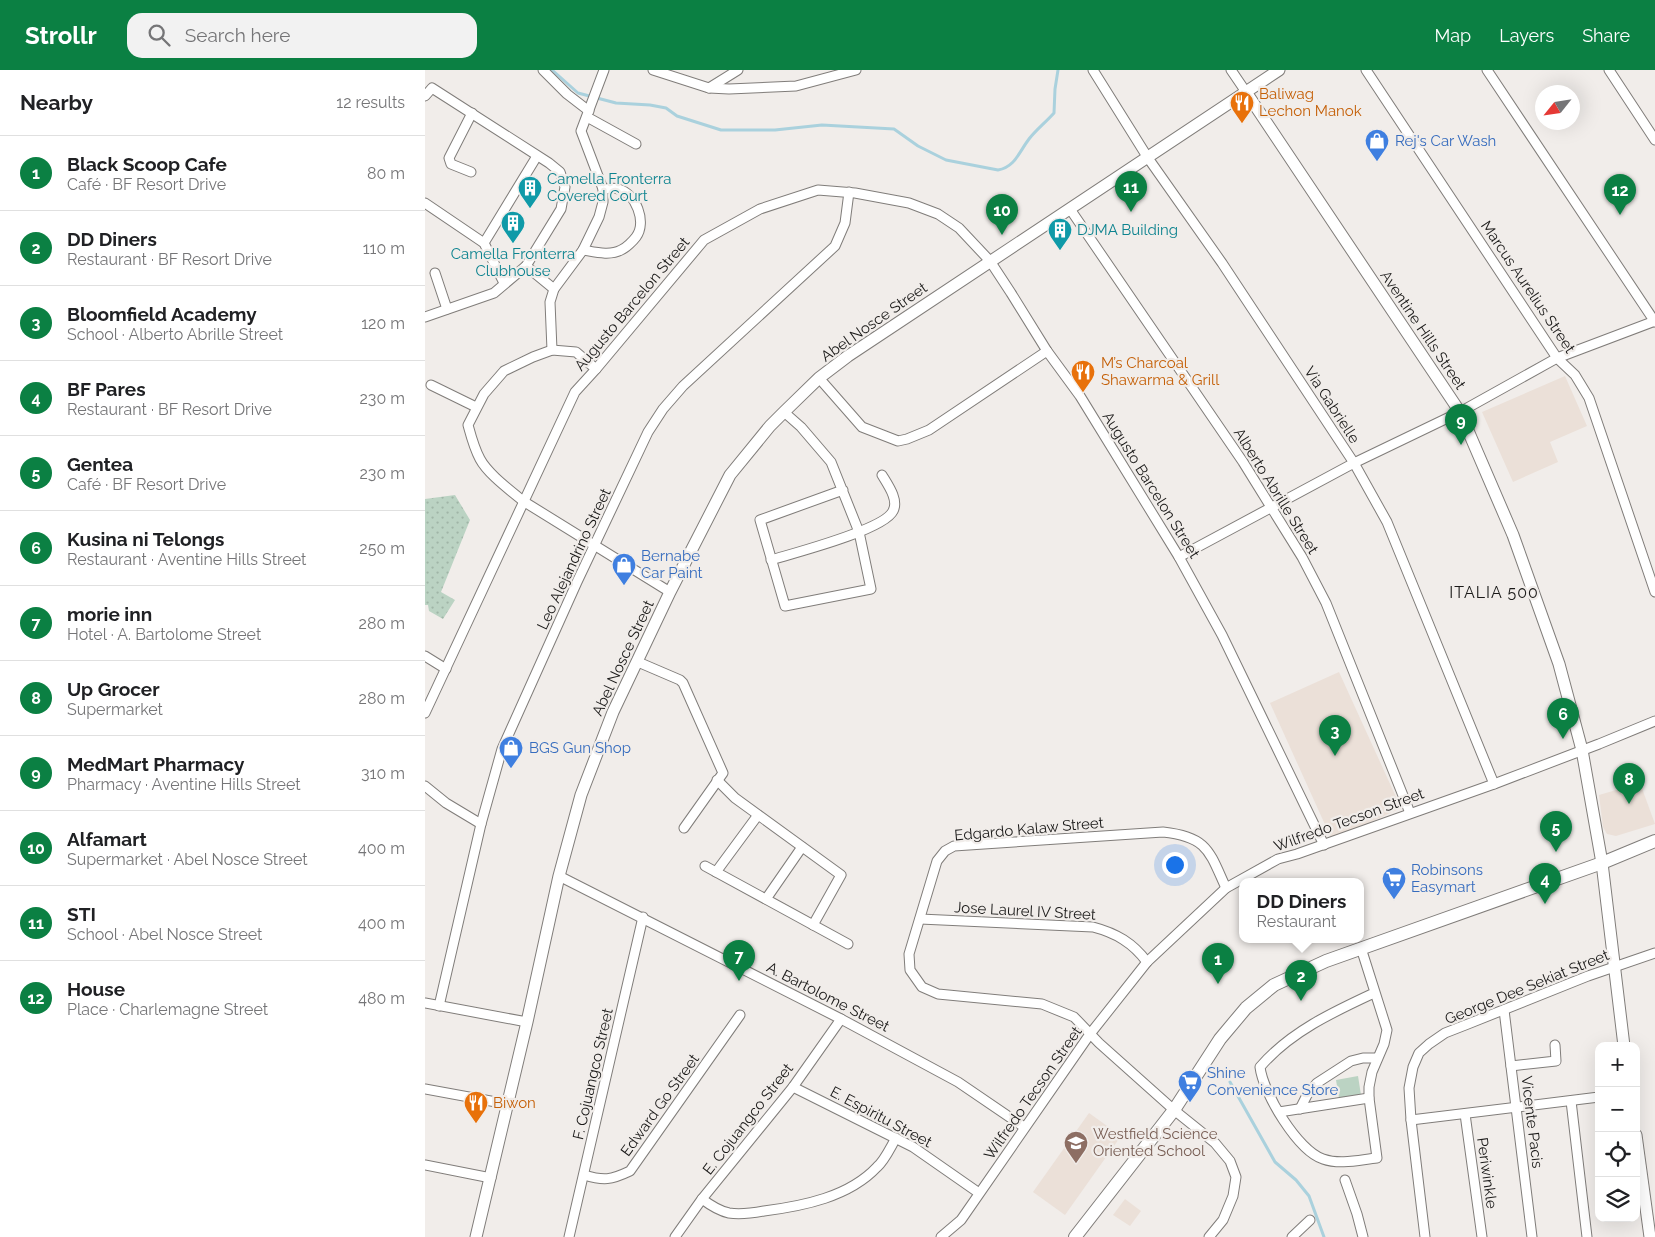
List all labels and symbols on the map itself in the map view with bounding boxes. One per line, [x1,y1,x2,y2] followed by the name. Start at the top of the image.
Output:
[1259,85,1362,120] place label: Baliwag Lechon Manok
[1535,85,1580,130] north arrow
[1229,90,1255,124] restaurant icon: Baliwag Lechon Manok
[1364,128,1390,162] shop icon: Rej's Car Wash
[1395,132,1496,150] place label: Rej's Car Wash
[547,170,671,205] place label: Camella Fronterra Covered Court
[1115,171,1147,212] pin: 11
[1604,174,1636,215] pin: 12
[517,175,543,209] building icon: Camella Fronterra Covered Court
[986,194,1018,235] pin: 10
[500,210,526,244] building icon: Camella Fronterra Clubhouse
[1047,217,1073,251] building icon: DJMA Building
[1477,217,1579,357] street label: Marcus Aurelius Street
[1077,221,1178,239] place label: DJMA Building
[571,233,693,375] street label: Augusto Barcelon Street
[451,245,575,280] place label: Camella Fronterra Clubhouse
[1376,267,1470,393] street label: Aventine Hills Street
[817,279,931,365] street label: Abel Nosce Street
[1101,354,1220,389] place label: M’s Charcoal Shawarma & Grill
[1070,359,1096,393] restaurant icon: M’s Charcoal Shawarma & Grill
[1301,363,1364,447] street label: Via Gabrielle
[1445,404,1477,445] pin: 9
[1099,408,1203,562] street label: Augusto Barcelon Street
[1230,425,1322,557] street label: Alberto Abrille Street
[533,485,615,633] street label: Leo Alejandrino Street
[641,547,703,582] place label: Bernabe Car Paint
[611,552,637,586] shop icon: Bernabe Car Paint
[1449,583,1539,602] district label: ITALIA 500
[588,597,658,719] street label: Abel Nosce Street
[1547,698,1579,739] pin: 6
[1319,715,1351,756] pin: 3
[498,735,524,769] shop icon: BGS Gun Shop
[529,739,631,757] place label: BGS Gun Shop
[1613,763,1645,804] pin: 8
[1272,784,1426,856] street label: Wilfredo Tecson Street
[1540,811,1572,852] pin: 5
[954,814,1104,844] street label: Edgardo Kalaw Street
[1162,852,1188,878] your location
[1411,861,1483,896] place label: Robinsons Easymart
[1529,863,1561,904] pin: 4
[1381,866,1407,900] supermarket icon: Robinsons Easymart
[954,898,1096,924] street label: Jose Laurel IV Street
[723,940,755,981] pin: 7
[1202,943,1234,984] pin: 1
[1442,946,1612,1028] street label: George Dee Sekiat Street
[764,958,892,1036] street label: A. Bartolome Street
[1285,960,1317,1001] pin: 2
[569,1007,617,1141] street label: F. Cojuangco Street
[980,1023,1086,1163] street label: Wilfredo Tecson Street
[617,1050,703,1160] street label: Edward Go Street
[699,1060,797,1178] street label: E. Cojuangco Street
[1207,1064,1338,1099] place label: Shine Convenience Store
[1177,1069,1203,1103] supermarket icon: Shine Convenience Store
[1517,1075,1547,1169] street label: Vicente Pacis
[827,1083,935,1151] street label: E. Espiritu Street
[463,1090,489,1124] restaurant icon: Biwon
[493,1094,536,1112] place label: Biwon
[1093,1125,1218,1160] place label: Westfield Science Oriented School
[1063,1130,1089,1164] school or university icon: Westfield Science Oriented School
[1473,1136,1501,1210] street label: Periwinkle

